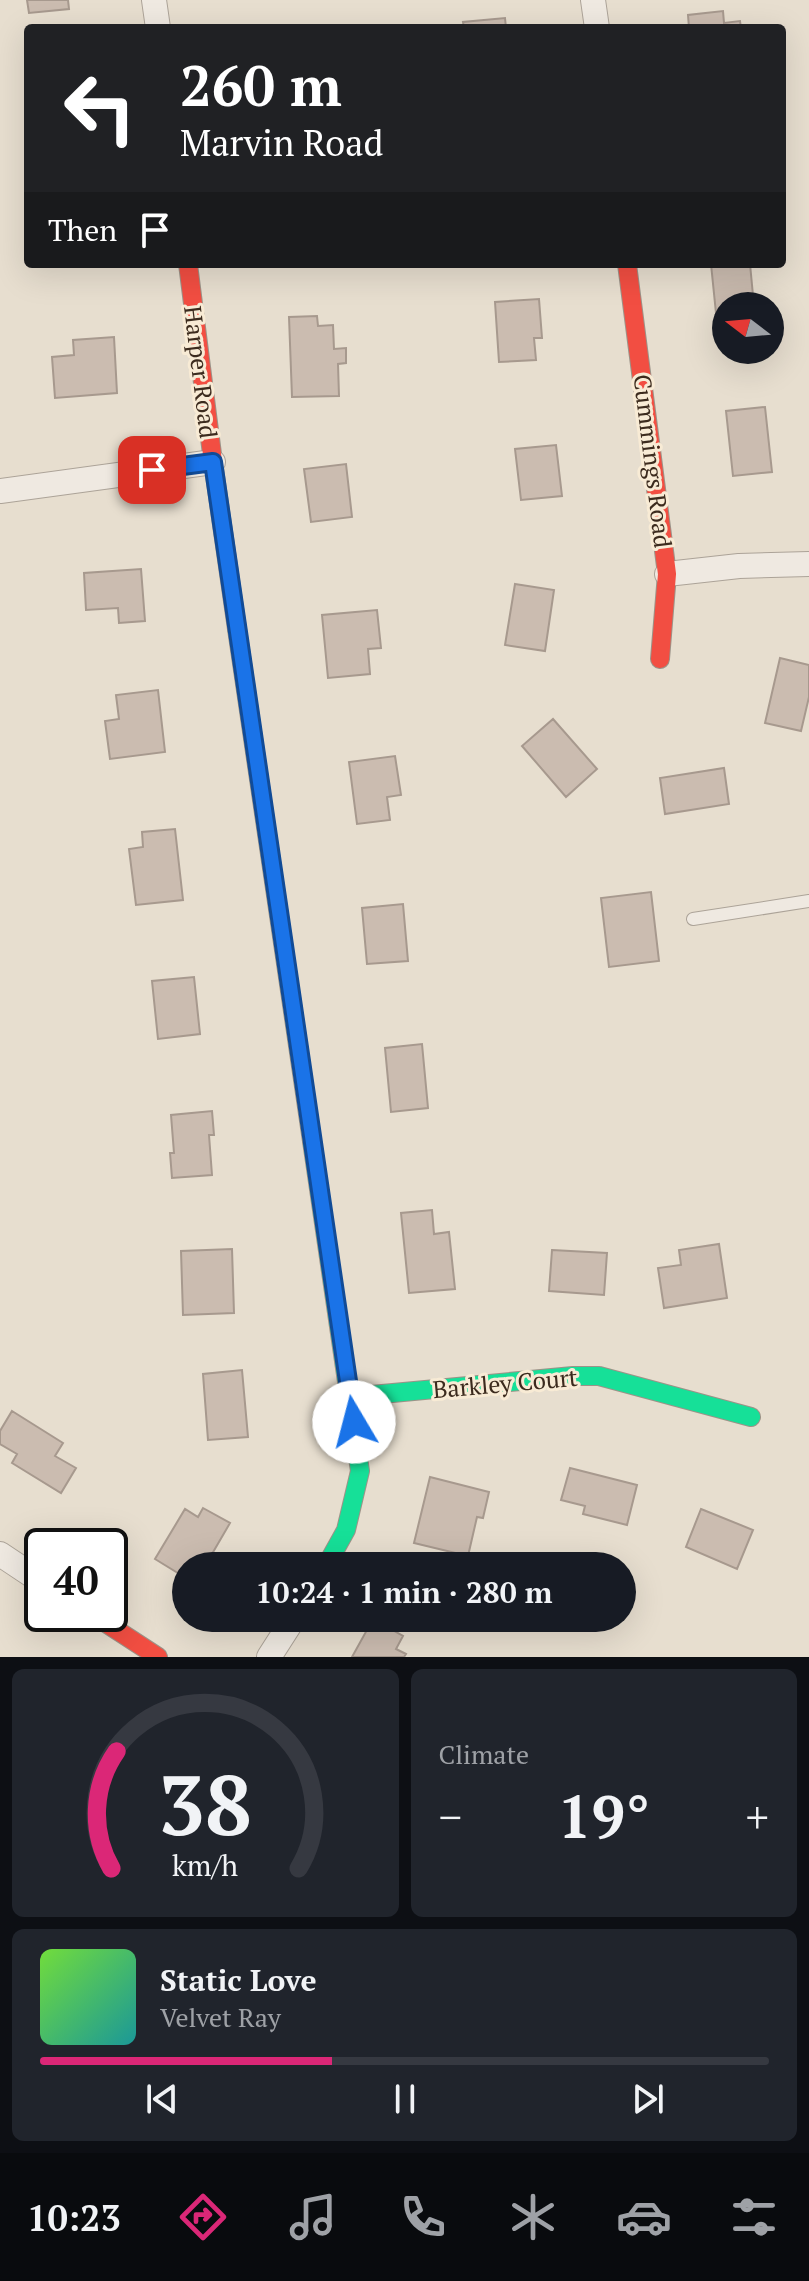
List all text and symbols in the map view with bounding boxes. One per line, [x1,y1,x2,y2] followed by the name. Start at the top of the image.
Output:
[180,48,342,122] text: 260 m
[48,56,152,160] icon: left
[180,119,383,166] text: Marvin Road
[133,208,177,252] icon: arrive
[48,210,117,250] text: Then
[712,292,784,364] north arrow
[712,292,784,364] map controls
[177,304,225,440] street label: Harper Road
[626,372,680,550] street label: Cummings Road
[118,436,186,504] pin
[130,448,174,492] icon: arrive
[431,1361,579,1405] street label: Barkley Court
[312,1380,396,1464] position arrow
[24,1528,128,1632] speed limit sign: 40
[256,1572,552,1612] text: 10:24 · 1 min · 280 m
[439,1737,529,1771] text: Climate
[158,1749,252,1859] text: 38
[557,1776,650,1855] text: 19°
[439,1787,462,1846] text: −
[746,1787,769,1846] text: +
[172,1846,238,1884] text: km/h
[160,1960,317,2000] text: Static Love
[160,2000,281,2034] text: Velvet Ray
[140,2077,184,2121] icon: previous
[383,2077,427,2121] icon: pause
[626,2077,670,2121] icon: next
[175,2189,231,2245] icon: directions
[285,2189,341,2245] icon: music
[395,2189,451,2245] icon: phone
[505,2189,561,2245] icon: climate
[616,2189,672,2245] icon: car
[726,2189,782,2245] icon: filters
[27,2194,121,2241] text: 10:23

